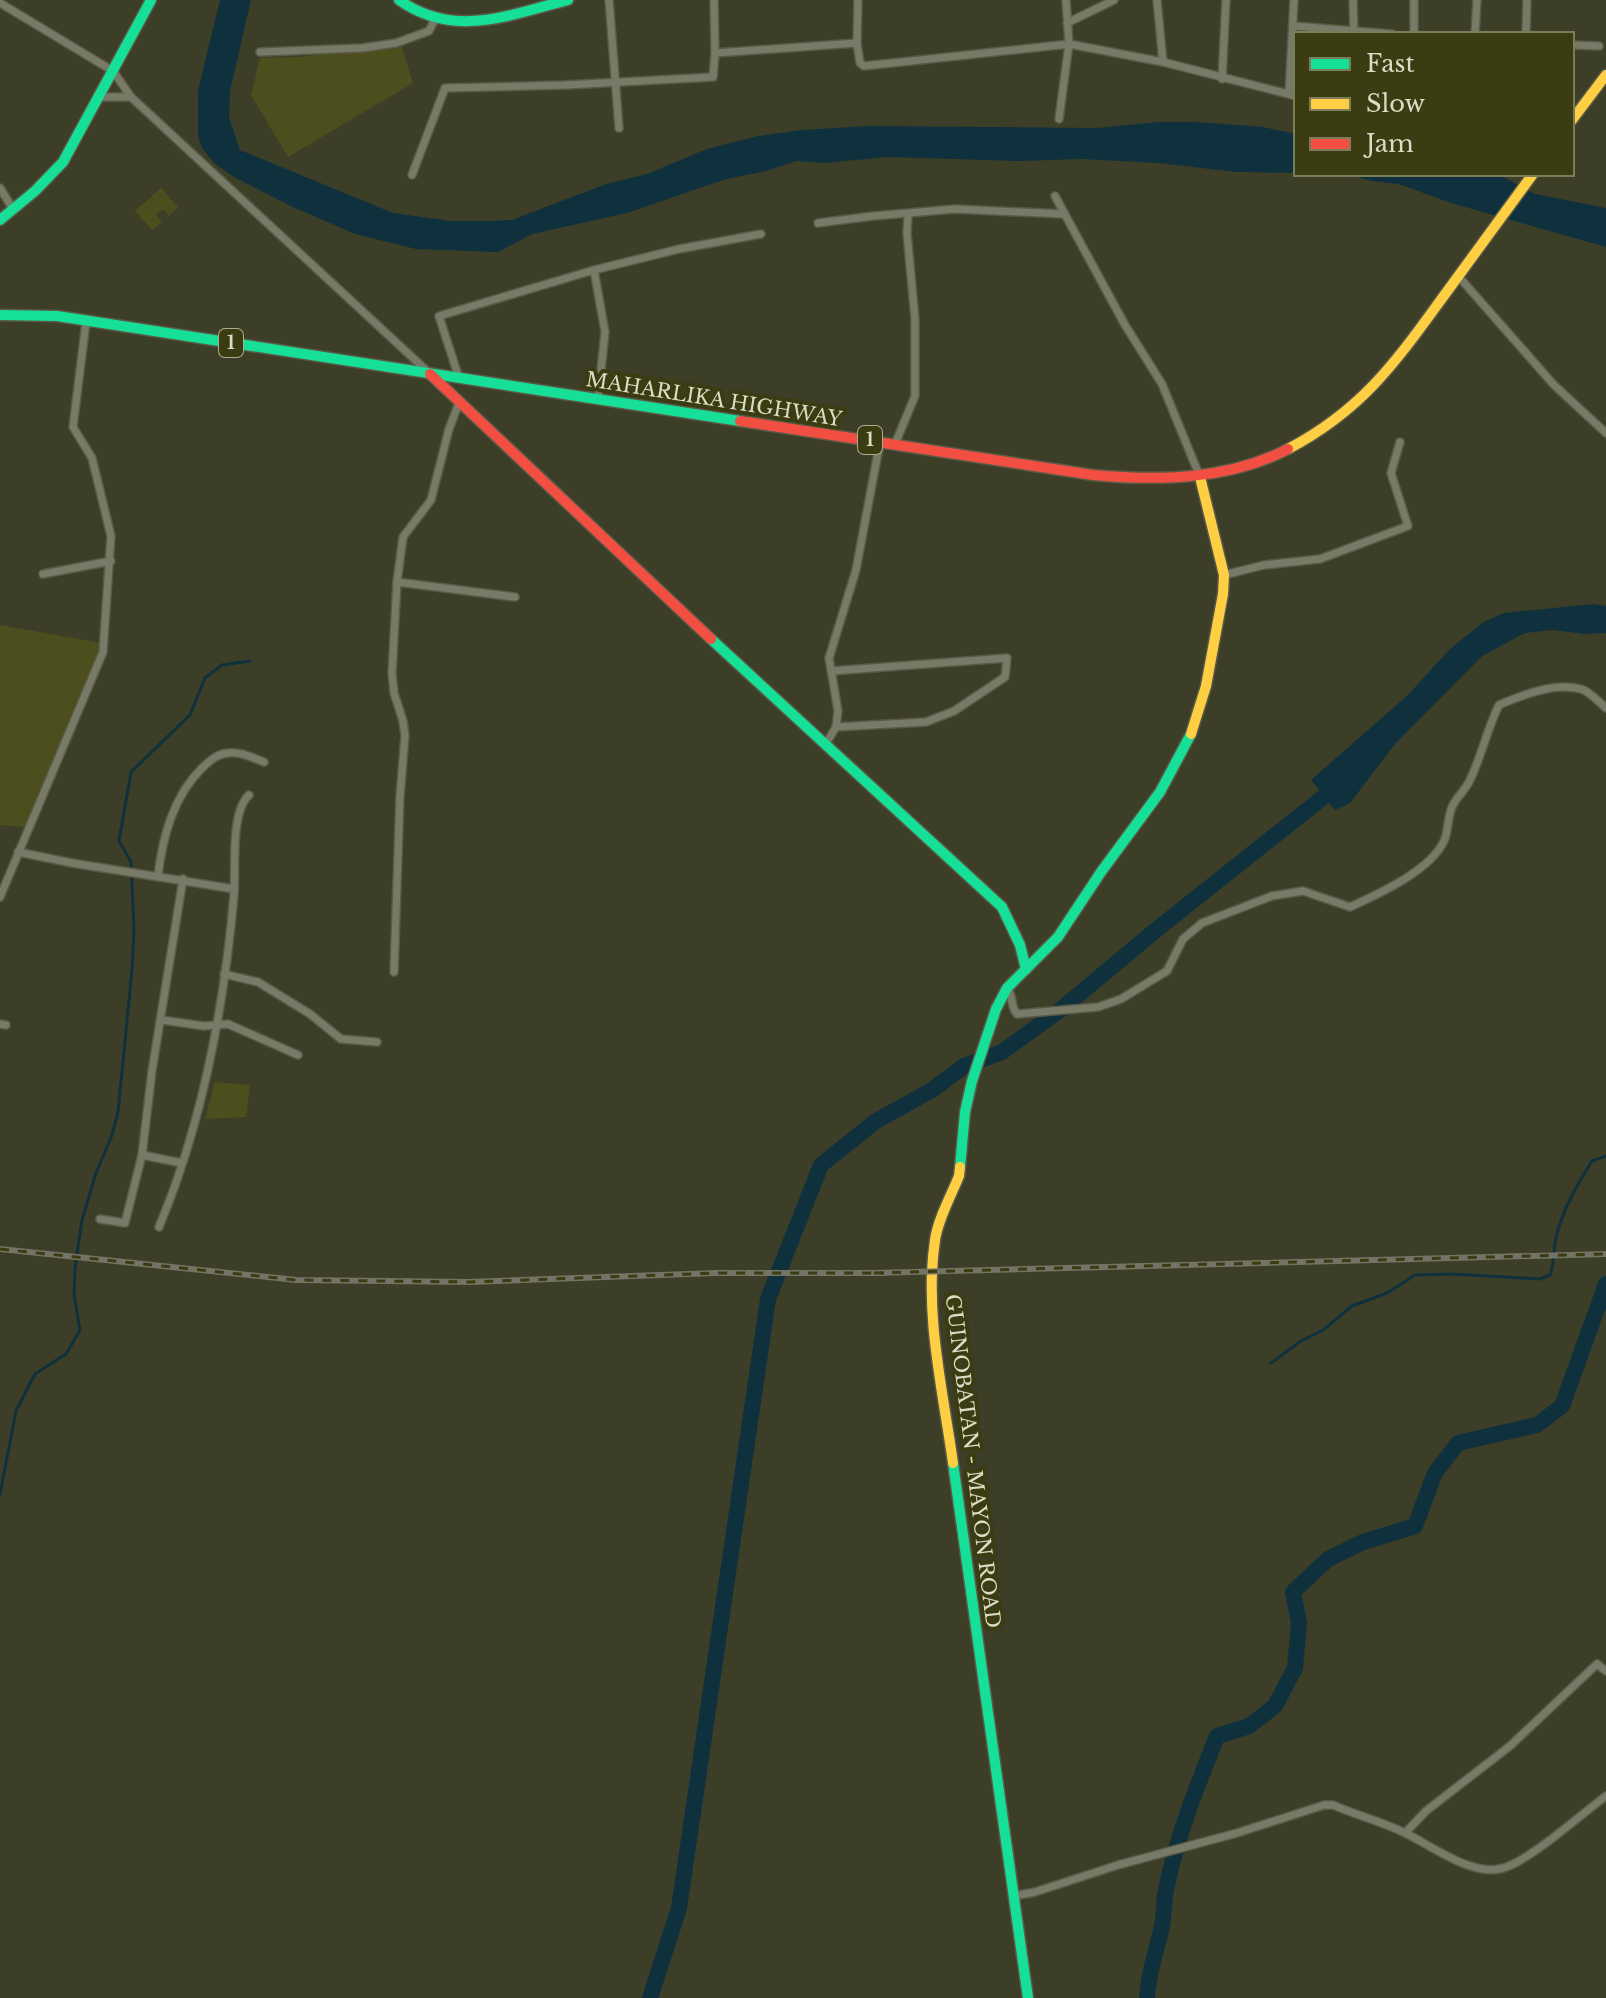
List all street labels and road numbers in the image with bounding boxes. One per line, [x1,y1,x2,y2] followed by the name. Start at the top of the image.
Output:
[219,329,243,357] road number: 1
[584,367,844,431] street label: MAHARLIKA HIGHWAY
[858,426,882,454] road number: 1
[941,1293,1005,1629] street label: GUINOBATAN - MAYON ROAD

